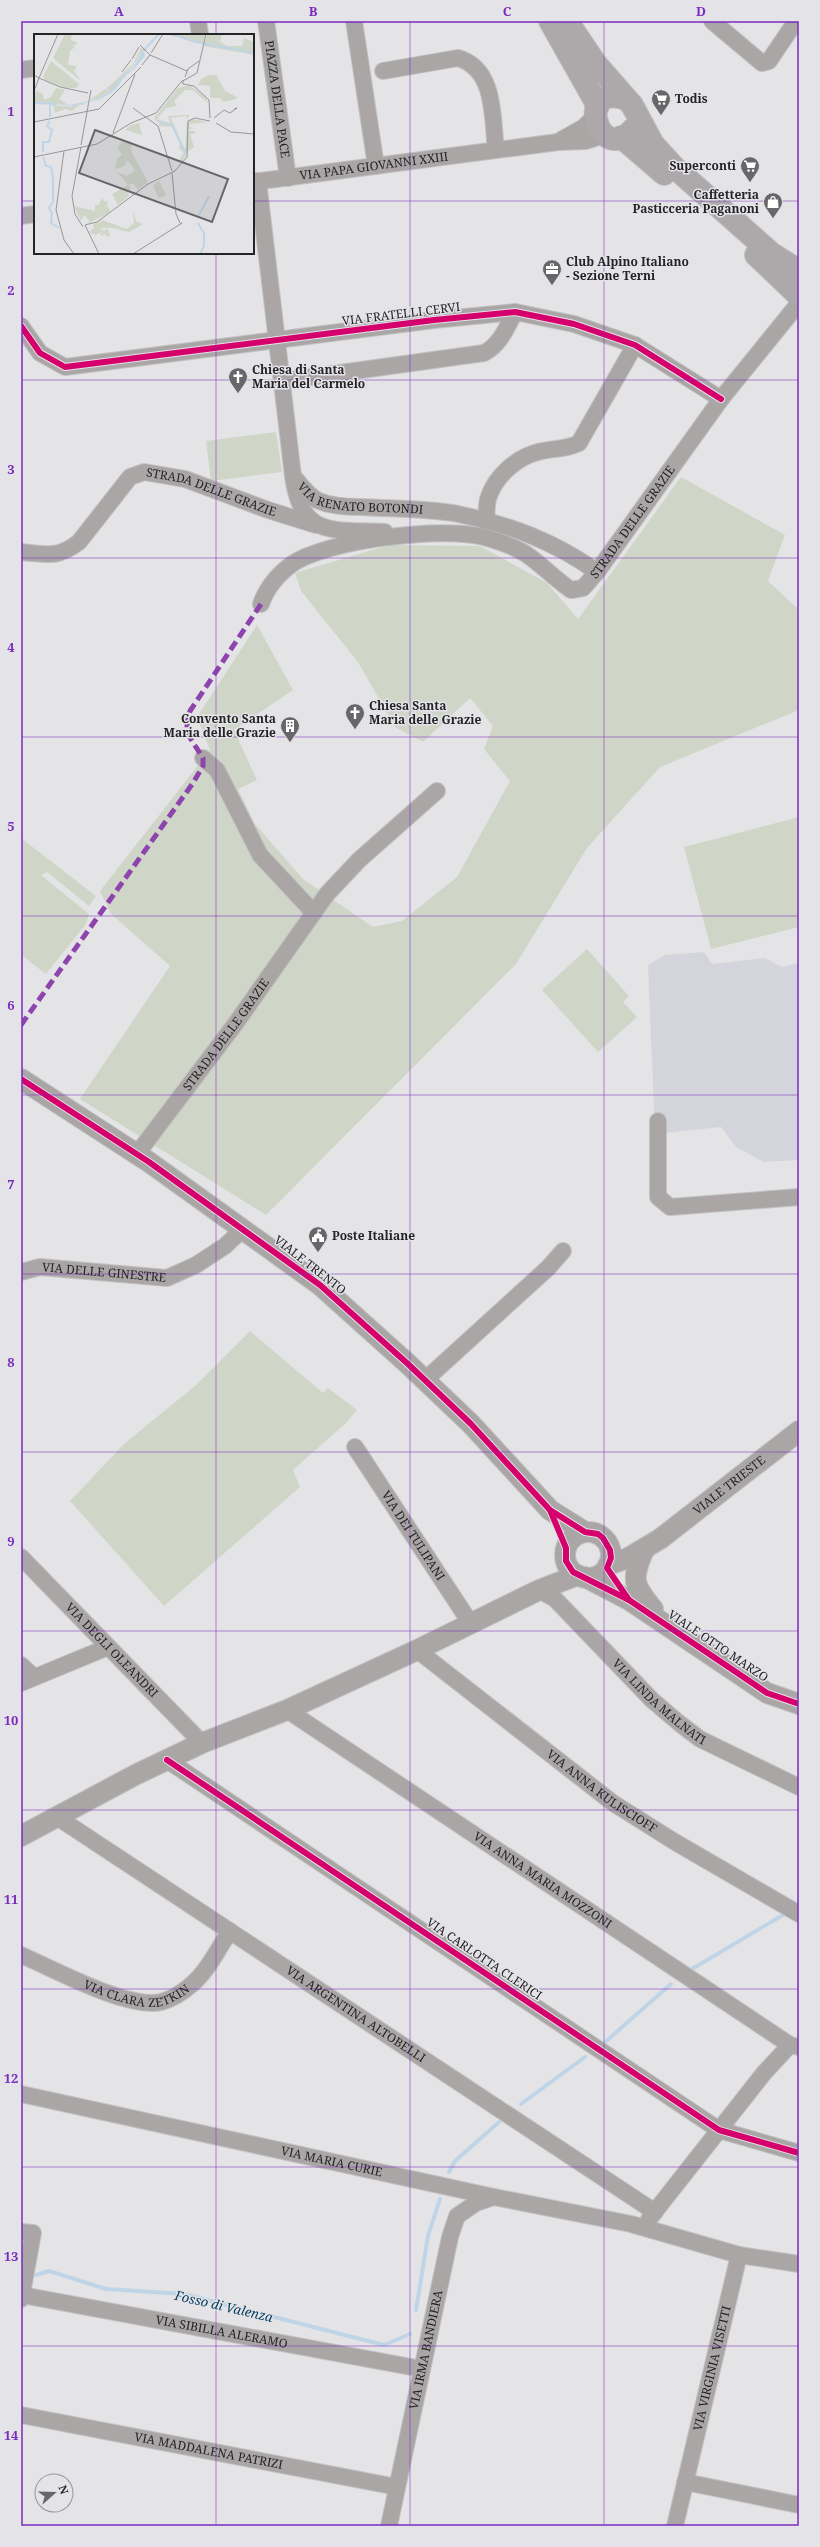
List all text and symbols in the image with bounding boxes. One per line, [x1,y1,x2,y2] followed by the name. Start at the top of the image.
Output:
[114,2,124,20] text: A
[309,2,318,20] text: B
[503,2,512,20] text: C
[696,2,706,20] text: D
[34,34,254,254] inset map
[261,39,294,159] street label: PIAZZA DELLA PACE
[650,88,672,116] supermarket icon: Todis
[675,90,708,107] place label: Todis
[7,102,15,120] text: 1
[299,147,449,184] street label: VIA PAPA GIOVANNI XXIII
[739,155,761,183] supermarket icon: Superconti
[669,157,737,174] place label: Superconti
[633,186,760,217] place label: Caffetteria Pasticceria Paganoni
[762,191,784,219] shop icon: Caffetteria Pasticceria Paganoni
[566,253,689,284] place label: Club Alpino Italiano - Sezione Terni
[541,258,563,286] office icon: Club Alpino Italiano - Sezione Terni
[7,281,15,299] text: 2
[341,298,461,329] street label: VIA FRATELLI CERVI
[252,361,365,392] place label: Chiesa di Santa Maria del Carmelo
[227,366,249,394] church icon: Chiesa di Santa Maria del Carmelo
[7,460,15,478] text: 3
[586,462,679,582] street label: STRADA DELLE GRAZIE
[145,464,278,520] street label: STRADA DELLE GRAZIE
[294,478,424,518] street label: VIA RENATO BOTONDI
[7,638,15,656] text: 4
[369,697,482,728] place label: Chiesa Santa Maria delle Grazie
[344,702,366,730] church icon: Chiesa Santa Maria delle Grazie
[164,710,276,741] place label: Convento Santa Maria delle Grazie
[279,715,301,743] building icon: Convento Santa Maria delle Grazie
[7,817,15,835] text: 5
[179,975,273,1094] street label: STRADA DELLE GRAZIE
[7,996,15,1014] text: 6
[7,1175,15,1193] text: 7
[307,1225,329,1253] public building icon: Poste Italiane
[332,1227,415,1244] place label: Poste Italiane
[271,1231,350,1298] street label: VIALE TRENTO
[41,1258,167,1286] street label: VIA DELLE GINESTRE
[7,1353,15,1371] text: 8
[689,1451,769,1518] street label: VIALE TRIESTE
[378,1487,449,1584] street label: VIA DEI TULIPANI
[7,1532,15,1550] text: 9
[62,1599,162,1701] street label: VIA DEGLI OLEANDRI
[665,1606,772,1686] street label: VIALE OTTO MARZO
[609,1655,709,1749] street label: VIA LINDA MALNATI
[4,1711,18,1729] text: 10
[543,1745,661,1837] street label: VIA ANNA KULISCIOFF
[470,1828,615,1932] street label: VIA ANNA MARIA MOZZONI
[4,1890,18,1908] text: 11
[423,1914,545,2004] street label: VIA CARLOTTA CLERICI
[283,1962,429,2066] street label: VIA ARGENTINA ALTOBELLI
[80,1973,192,1991] street label: VIA CLARA ZETKIN
[81,1976,193,2011] text: VIA CLARA ZETKIN
[4,2069,18,2087] text: 12
[279,2142,384,2180] street label: VIA MARIA CURIE
[4,2247,18,2265] text: 13
[172,2286,275,2326] water label: Fosso di Valenza
[405,2288,447,2411] street label: VIA IRMA BANDIERA
[689,2304,735,2432] street label: VIA VIRGINIA VISETTI
[154,2311,289,2352] street label: VIA SIBILLA ALERAMO
[4,2426,19,2444] text: 14
[133,2428,284,2473] street label: VIA MADDALENA PATRIZI
[34,2473,74,2513] north arrow
[55,2483,73,2496] text: N

